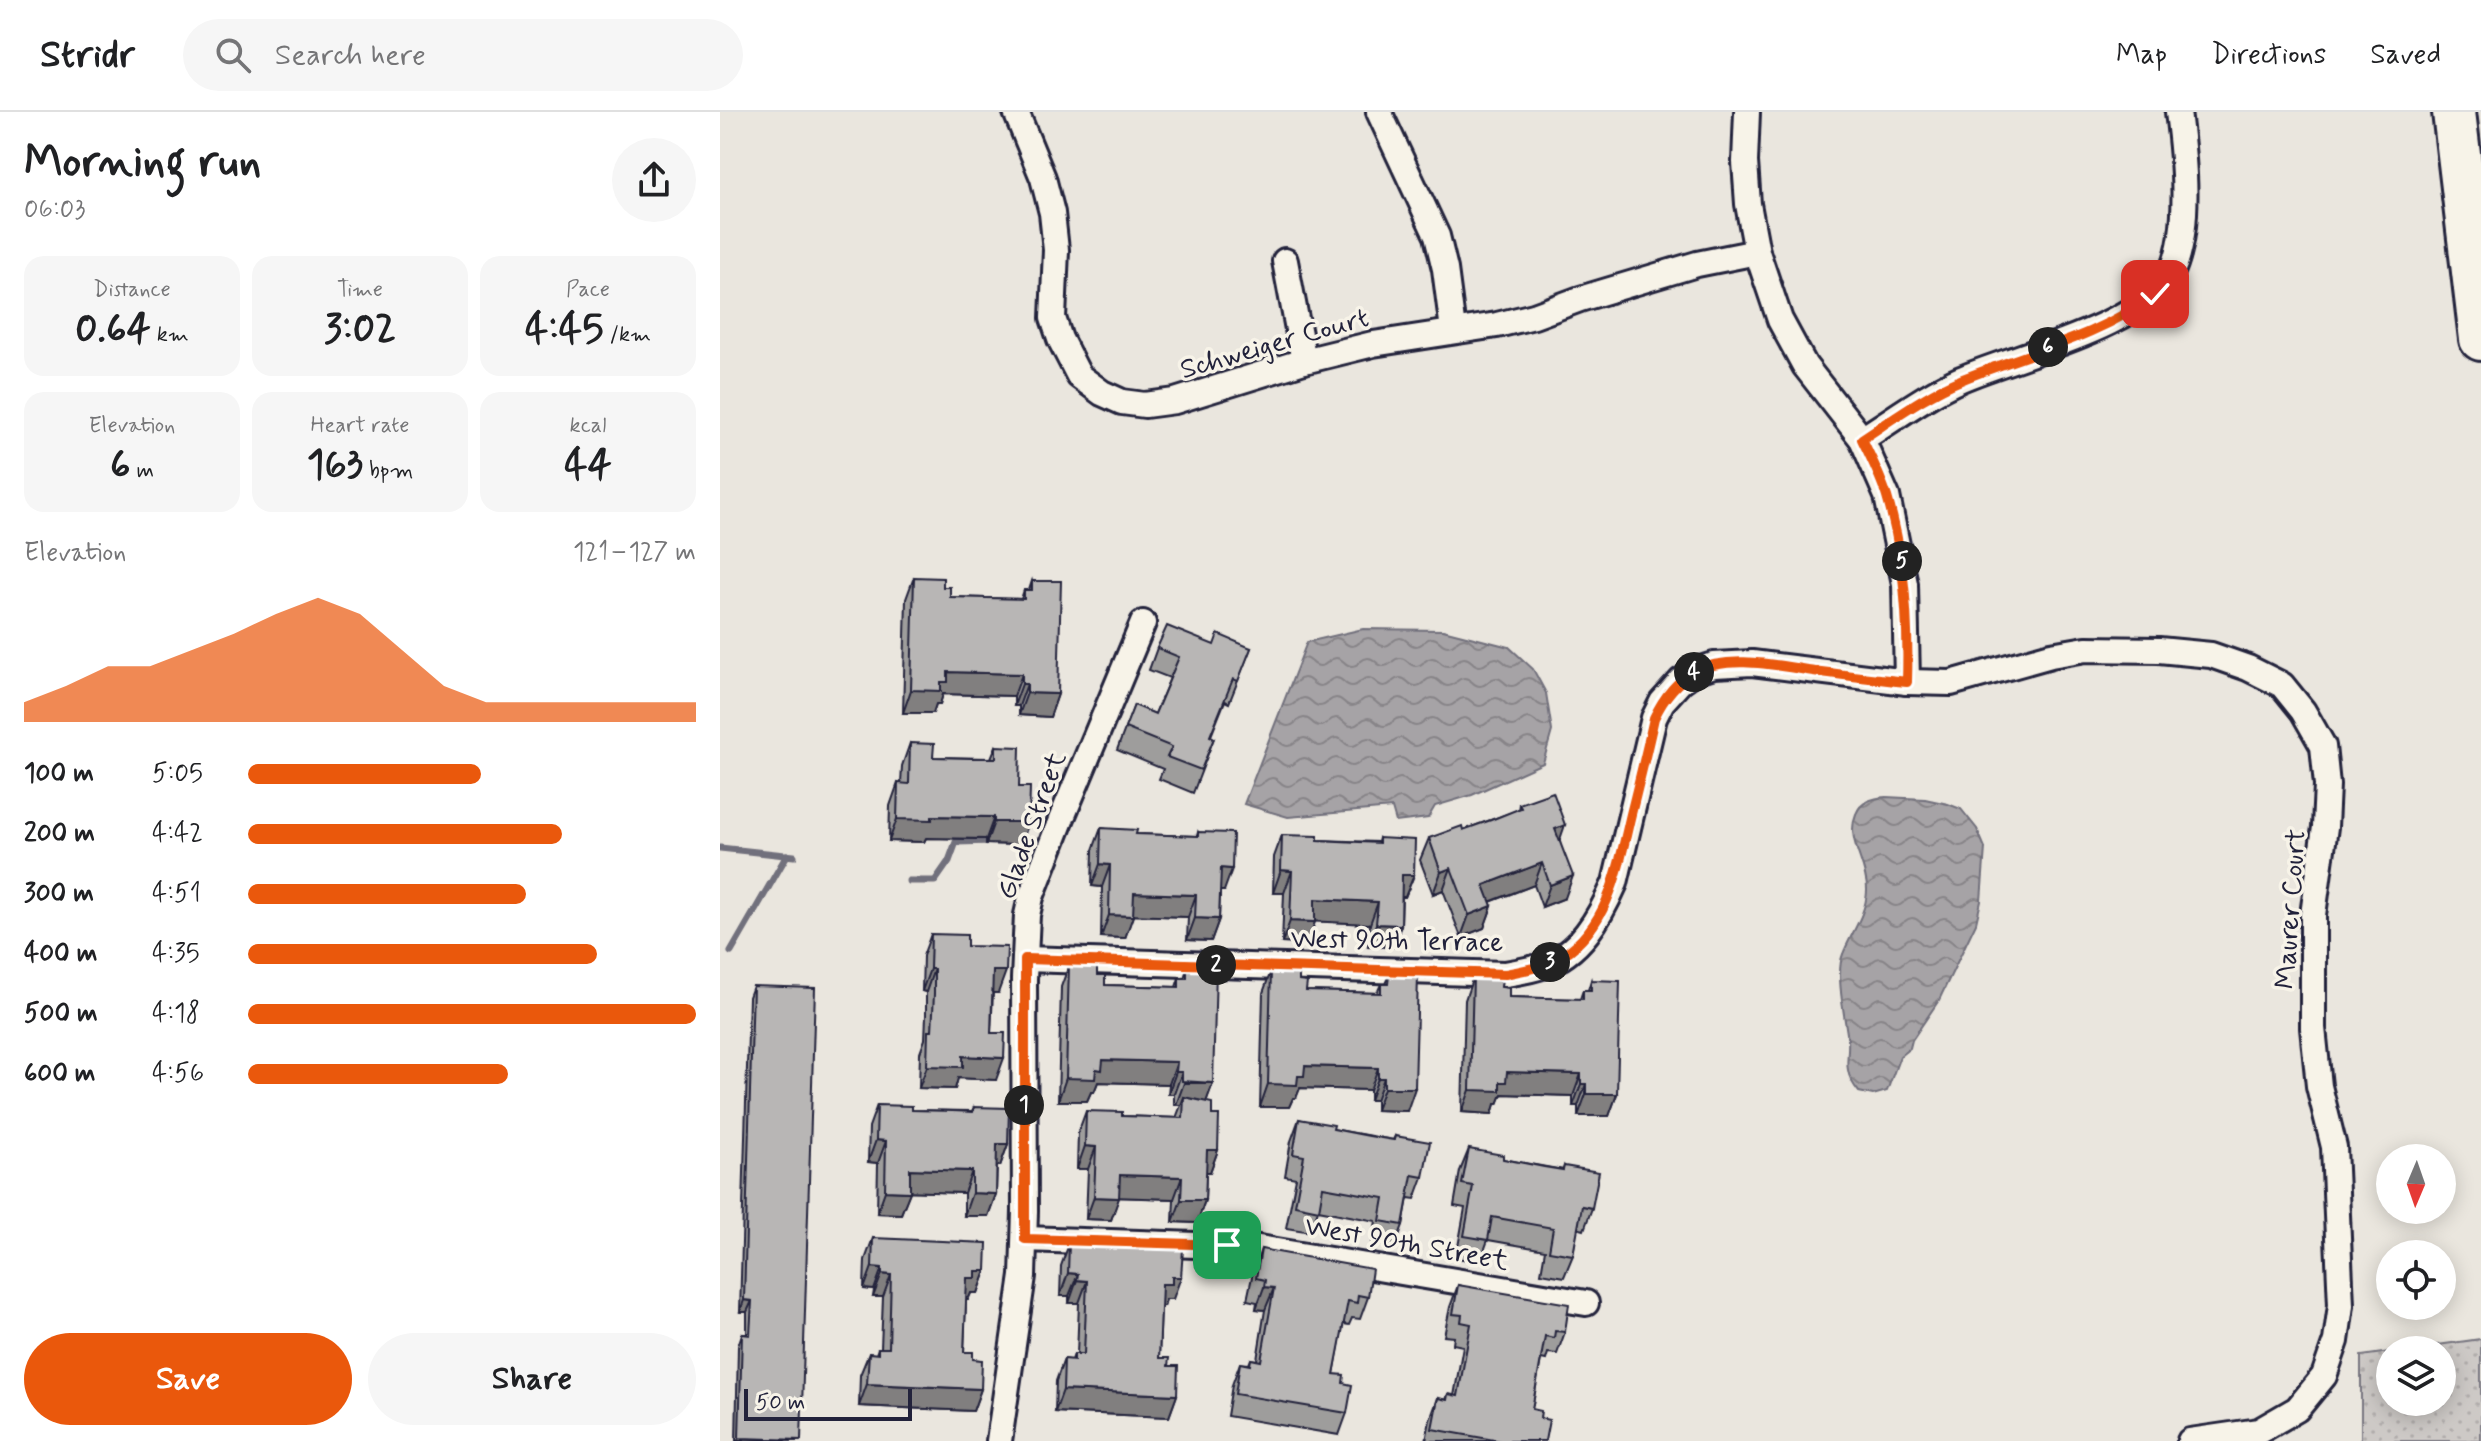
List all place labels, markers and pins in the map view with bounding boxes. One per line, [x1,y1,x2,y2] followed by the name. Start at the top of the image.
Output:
[2121,260,2189,328] pin
[2028,327,2068,367] pin: 6
[1882,541,1922,581] pin: 5
[1674,652,1714,692] pin: 4
[1530,942,1570,982] pin: 3
[1196,945,1236,985] pin: 2
[1004,1085,1044,1125] pin: 1
[1193,1211,1261,1279] pin

